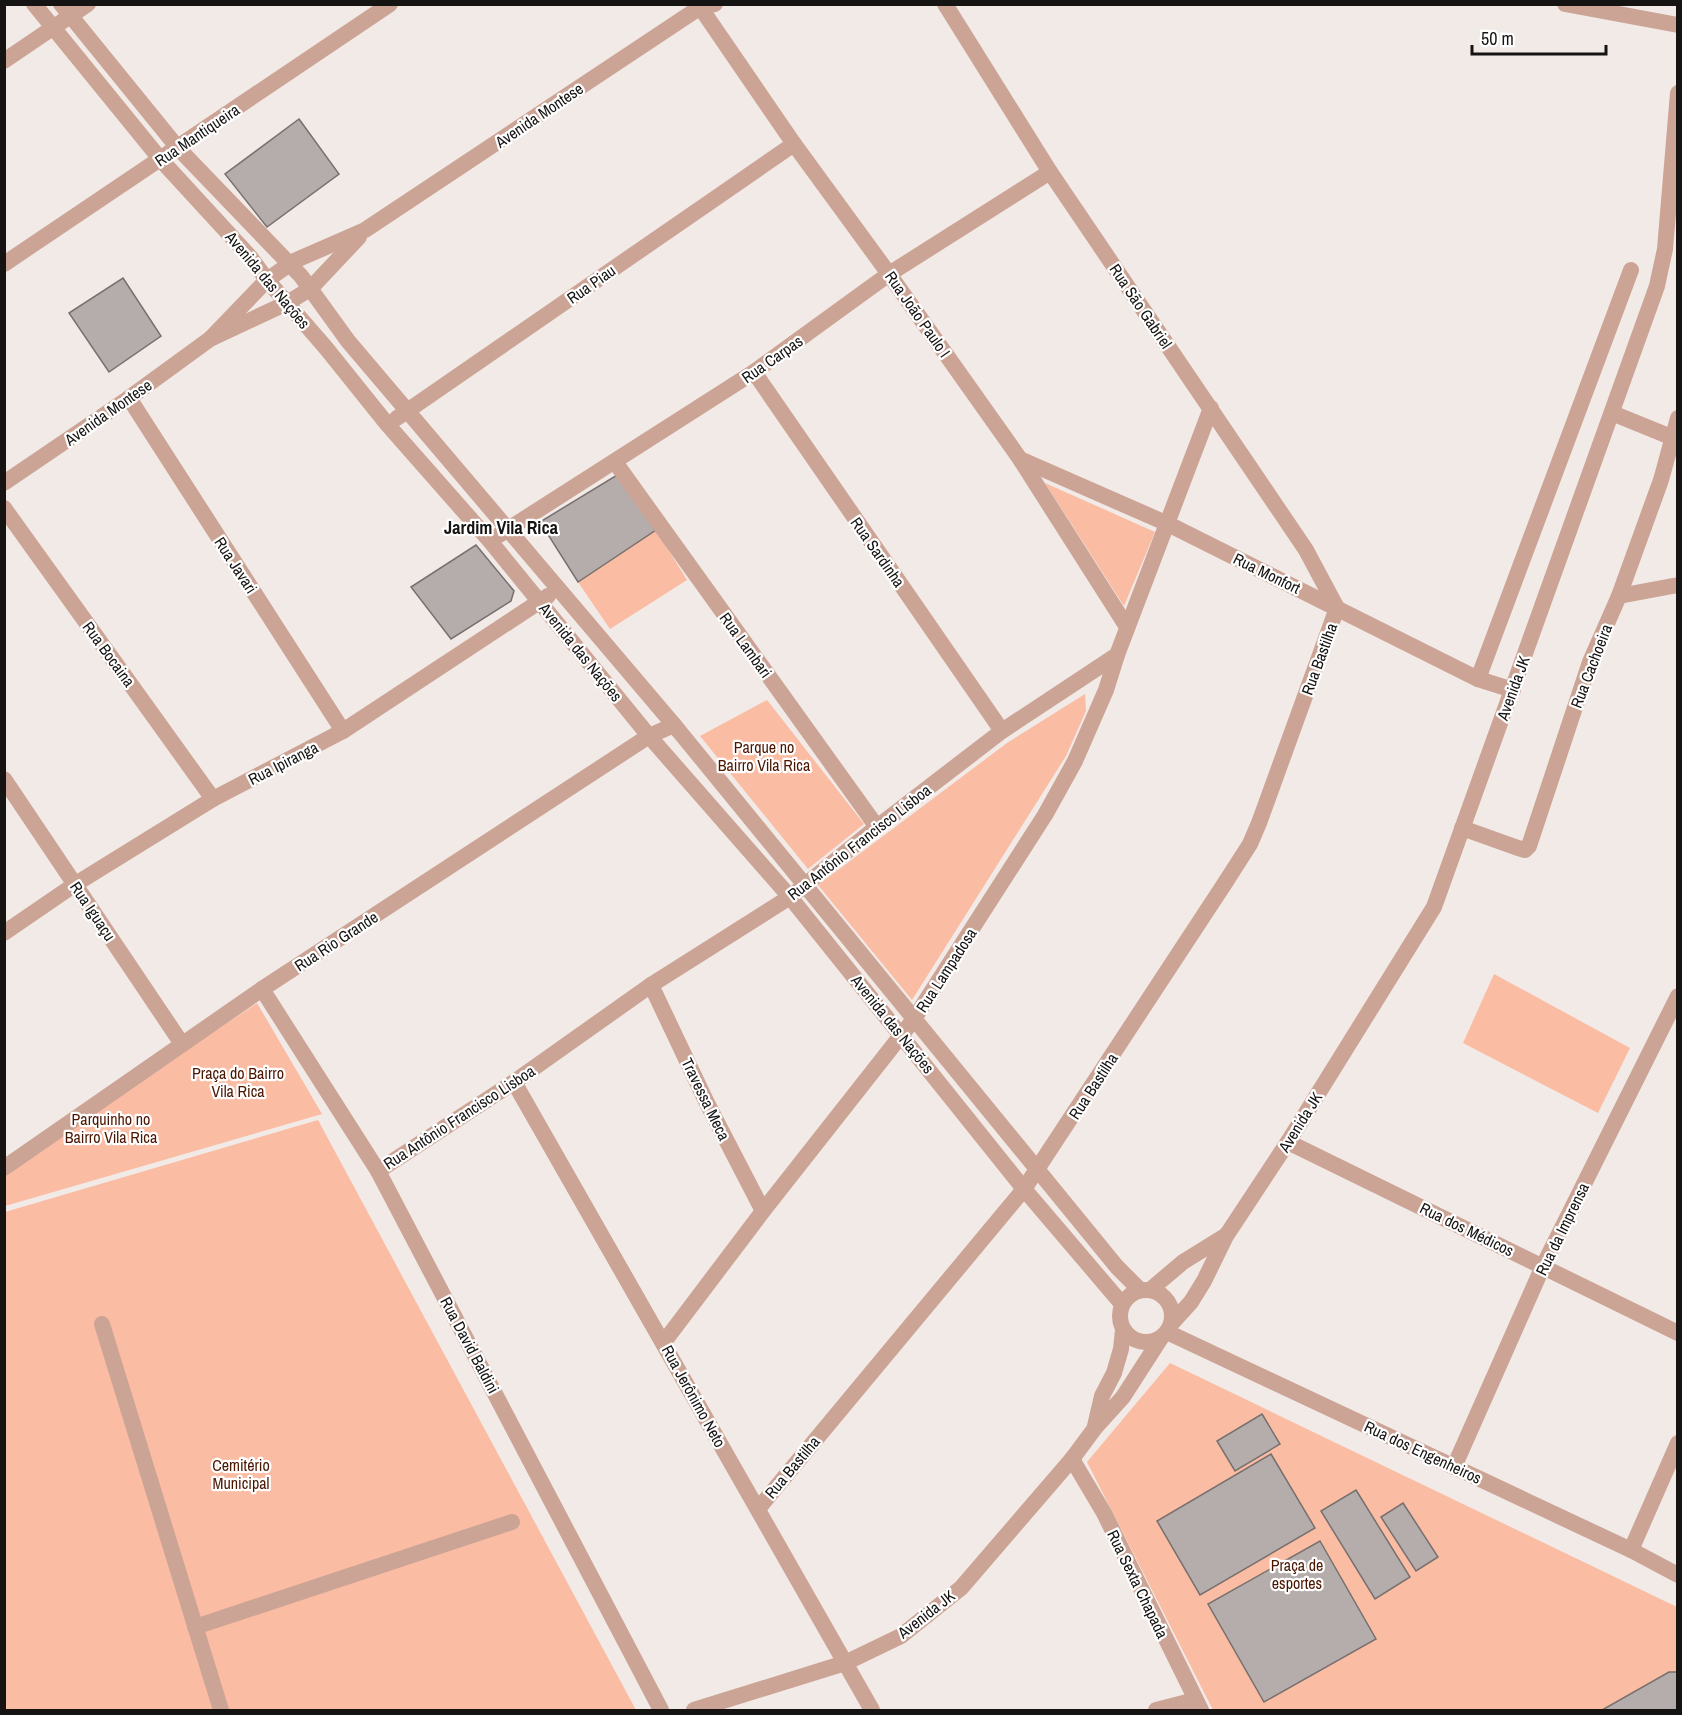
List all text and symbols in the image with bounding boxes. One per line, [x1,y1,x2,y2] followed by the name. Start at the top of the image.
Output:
[1472,18,1606,56] scale bar
[1481,26,1514,51] text: 50 m
[490,77,587,153] street label: Avenida Montese
[150,98,244,171] street label: Rua Mantiqueira
[220,226,315,333] street label: Avenida das Nações
[562,259,620,309] street label: Rua Piau
[1105,259,1177,353] street label: Rua São Gabriel
[880,266,956,362] street label: Rua João Paulo I
[737,330,807,388] street label: Rua Carpas
[59,374,156,451] street label: Avenida Montese
[846,513,911,592] street label: Rua Sardinha
[444,515,559,540] district label: Jardim Vila Rica
[209,532,263,598] street label: Rua Javari
[1230,547,1305,599] street label: Rua Monfort
[534,597,628,706] street label: Avenida das Nações
[715,608,777,682] street label: Rua Lambari
[78,617,141,692] street label: Rua Bocaina
[1296,619,1342,698] street label: Rua Bastilha
[1565,620,1617,711] street label: Rua Cachoeira
[1491,653,1535,724] street label: Avenida JK
[244,736,322,790] street label: Rua Ipiranga
[718,736,811,776] park label: Parque no Bairro Vila Rica
[783,779,936,905] street label: Rua Antônio Francisco Lisboa
[65,877,121,945] street label: Rua Iguaçu
[290,906,382,976] street label: Rua Rio Grande
[911,923,982,1016] street label: Rua Lampadosa
[846,969,940,1078] street label: Avenida das Nações
[1063,1048,1123,1123] street label: Rua Bastilha
[677,1054,736,1145] street label: Travessa Meca
[379,1059,540,1174] street label: Rua Antônio Francisco Lisboa
[192,1062,284,1102] park label: Praça do Bairro Vila Rica
[1272,1088,1327,1157] street label: Avenida JK
[65,1108,158,1148] park label: Parquinho no Bairro Vila Rica
[1530,1178,1594,1279] street label: Rua da Imprensa
[1416,1197,1518,1261] street label: Rua dos Médicos
[435,1293,505,1397] street label: Rua David Baldini
[657,1341,731,1451] street label: Rua Jerônimo Neto
[1361,1415,1485,1489] street label: Rua dos Engenheiros
[759,1431,825,1503] street label: Rua Bastilha
[212,1454,270,1494] park label: Cemitério Municipal
[1102,1526,1174,1643] street label: Rua Sexta Chapada
[1271,1554,1323,1594] park label: Praça de esportes
[892,1585,959,1644] street label: Avenida JK

